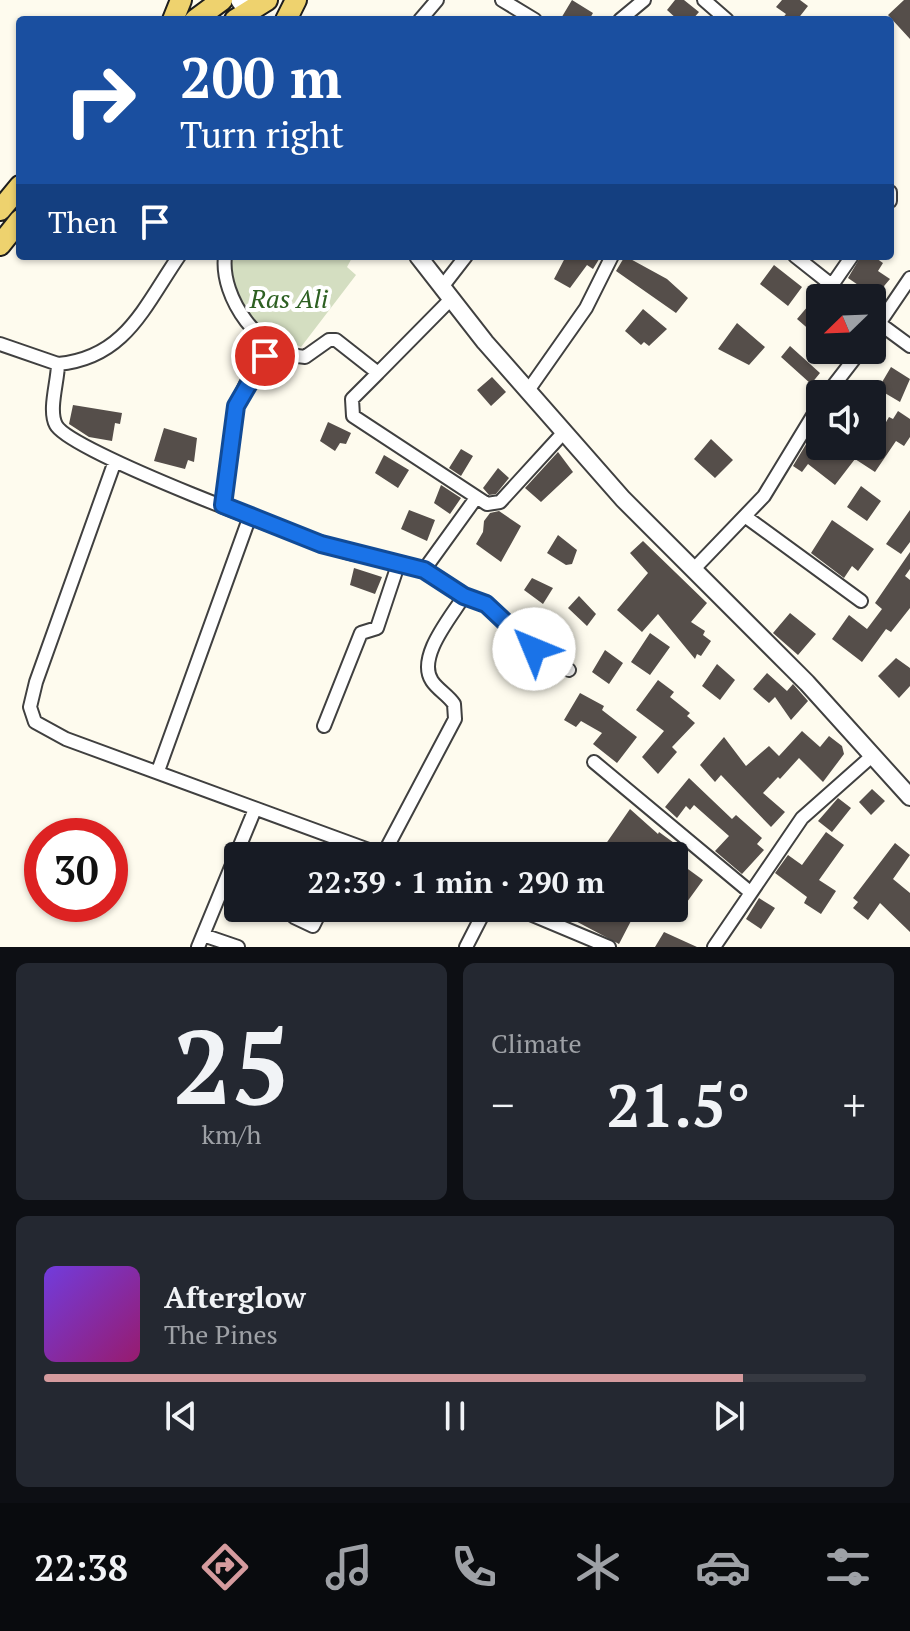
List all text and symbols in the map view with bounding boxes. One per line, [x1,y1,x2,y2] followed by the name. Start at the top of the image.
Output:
[180,40,342,114] text: 200 m
[48,48,152,152] icon: right
[180,111,344,158] text: Turn right
[133,200,177,244] icon: arrive
[48,202,117,242] text: Then
[249,281,328,315] park label: Ras Ali
[806,284,886,364] north arrow
[806,284,886,460] map controls
[231,322,299,390] pin
[243,334,287,378] icon: arrive
[806,380,886,460] button: sound
[492,607,576,691] position arrow
[24,818,128,922] speed limit sign: 30
[308,862,604,902] text: 22:39 · 1 min · 290 m
[173,996,290,1134] text: 25
[491,1026,582,1060] text: Climate
[606,1065,751,1144] text: 21.5°
[491,1075,514,1134] text: −
[843,1075,866,1134] text: +
[201,1117,262,1151] text: km/h
[164,1277,306,1317] text: Afterglow
[164,1317,278,1351] text: The Pines
[159,1394,203,1438] icon: previous
[433,1394,477,1438] icon: pause
[707,1394,751,1438] icon: next
[197,1539,253,1595] icon: directions
[321,1539,377,1595] icon: music
[446,1539,502,1595] icon: phone
[570,1539,626,1595] icon: climate
[695,1539,751,1595] icon: car
[820,1539,876,1595] icon: filters
[34,1544,128,1591] text: 22:38

